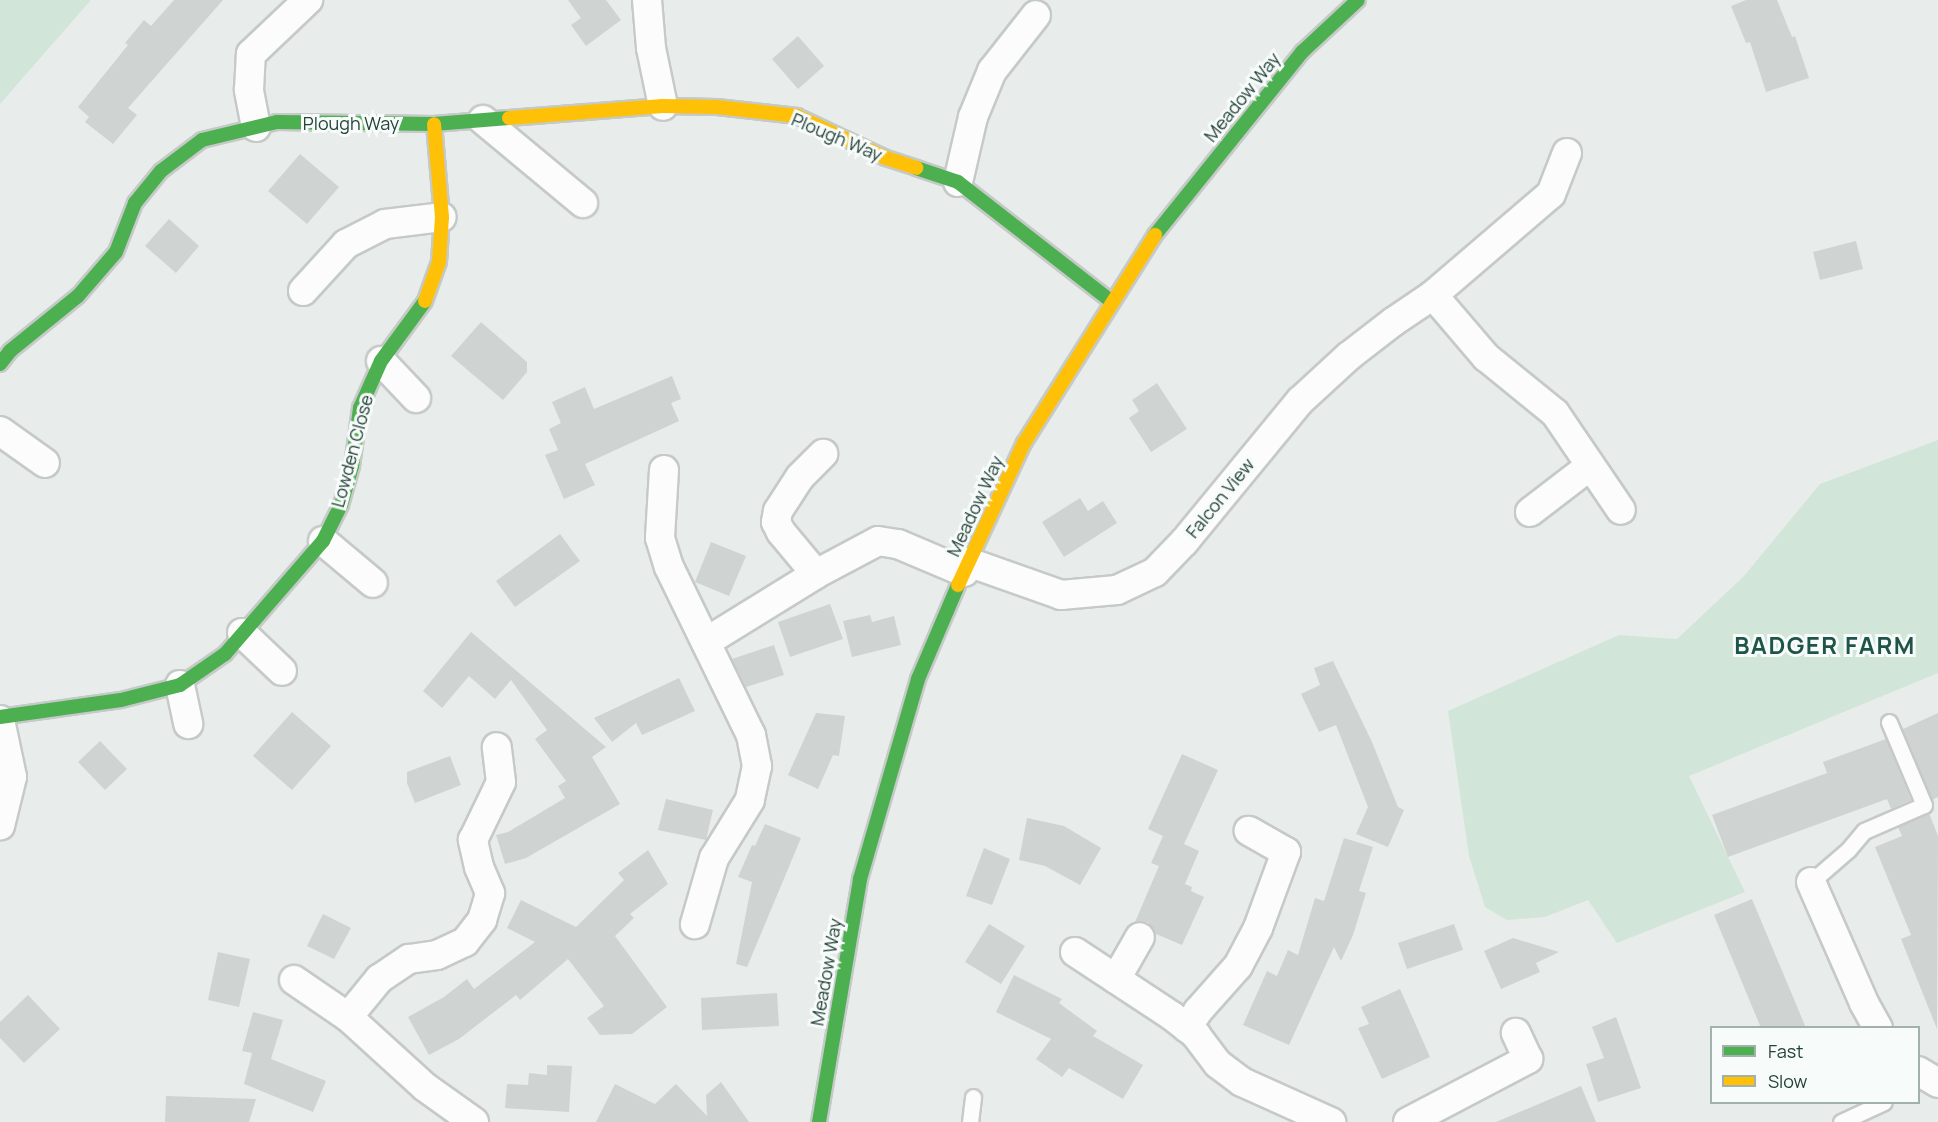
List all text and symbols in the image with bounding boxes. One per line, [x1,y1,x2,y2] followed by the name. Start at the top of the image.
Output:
[1199,48,1285,146] street label: Meadow Way
[788,108,886,166] street label: Plough Way
[303,112,399,134] street label: Plough Way
[327,392,377,510] street label: Lowden Close
[942,452,1008,560] street label: Meadow Way
[1181,454,1259,542] street label: Falcon View
[1734,631,1916,659] district label: BADGER FARM
[806,917,846,1027] street label: Meadow Way
[1710,1026,1920,1104] legend
[1768,1039,1803,1063] text: Fast
[1768,1069,1807,1093] text: Slow

